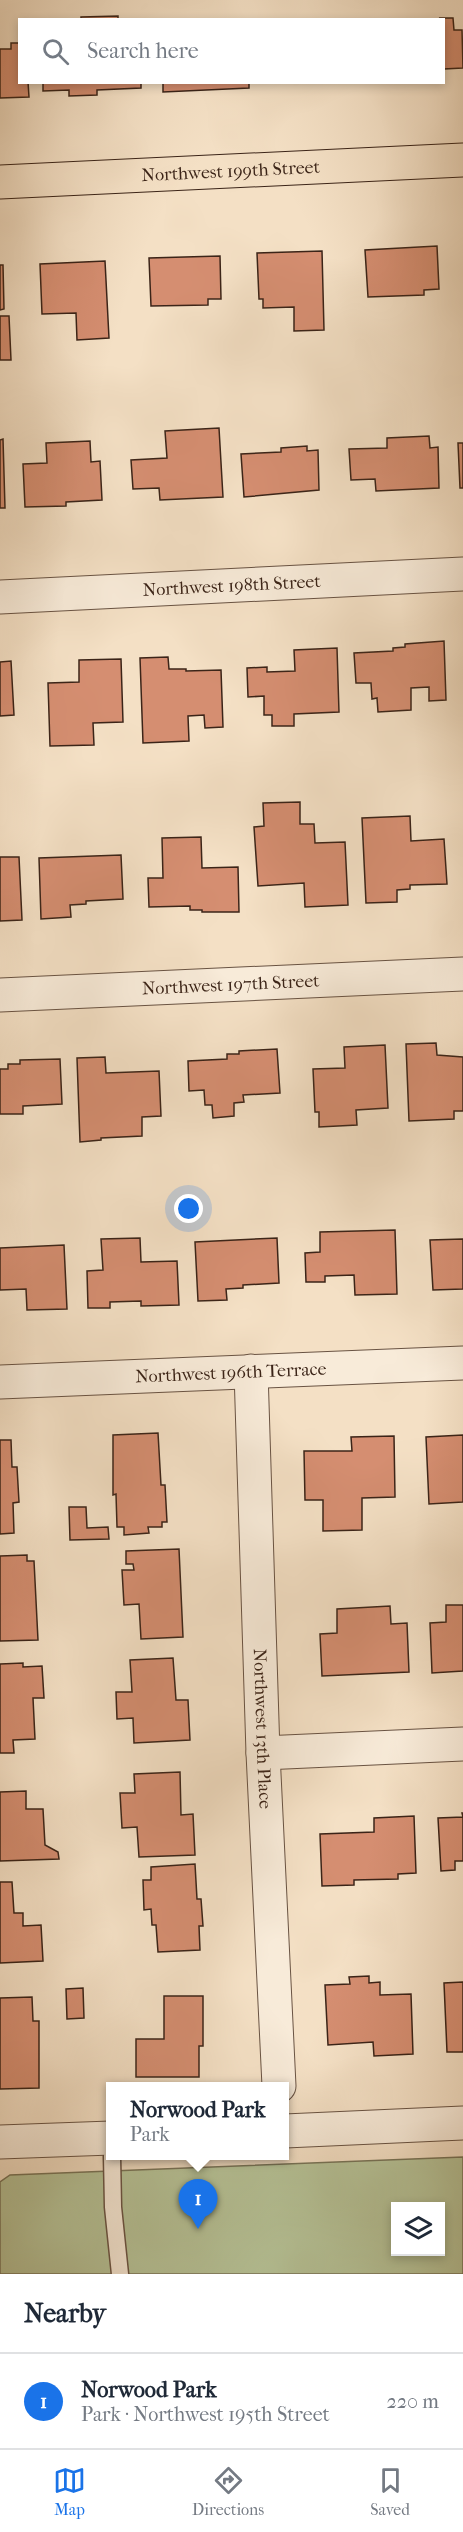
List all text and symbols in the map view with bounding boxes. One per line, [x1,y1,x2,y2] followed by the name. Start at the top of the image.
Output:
[18,18,445,84] search box
[39,35,72,68] icon: search
[87,38,199,64] text: Search here
[141,157,321,186] street label: Northwest 199th Street
[142,571,322,601] street label: Northwest 198th Street
[142,970,321,1000] street label: Northwest 197th Street
[174,1194,203,1223] your location
[135,1359,327,1387] street label: Northwest 196th Terrace
[249,1648,276,1810] street label: Northwest 13th Place
[106,2082,289,2160] popup
[130,2097,265,2123] text: Norwood Park
[130,2123,170,2146] text: Park
[178,2180,218,2229] pin: 1
[391,2202,445,2256] map controls
[391,2202,445,2256] button: layers
[24,2298,106,2329] text: Nearby
[81,2377,216,2403] text: Norwood Park
[40,2390,47,2413] text: 1
[386,2390,439,2413] text: 220 m
[81,2403,330,2426] text: Park · Northwest 195th Street
[53,2464,86,2519] tab: Map
[192,2464,264,2519] tab: Directions
[370,2464,410,2519] tab: Saved

